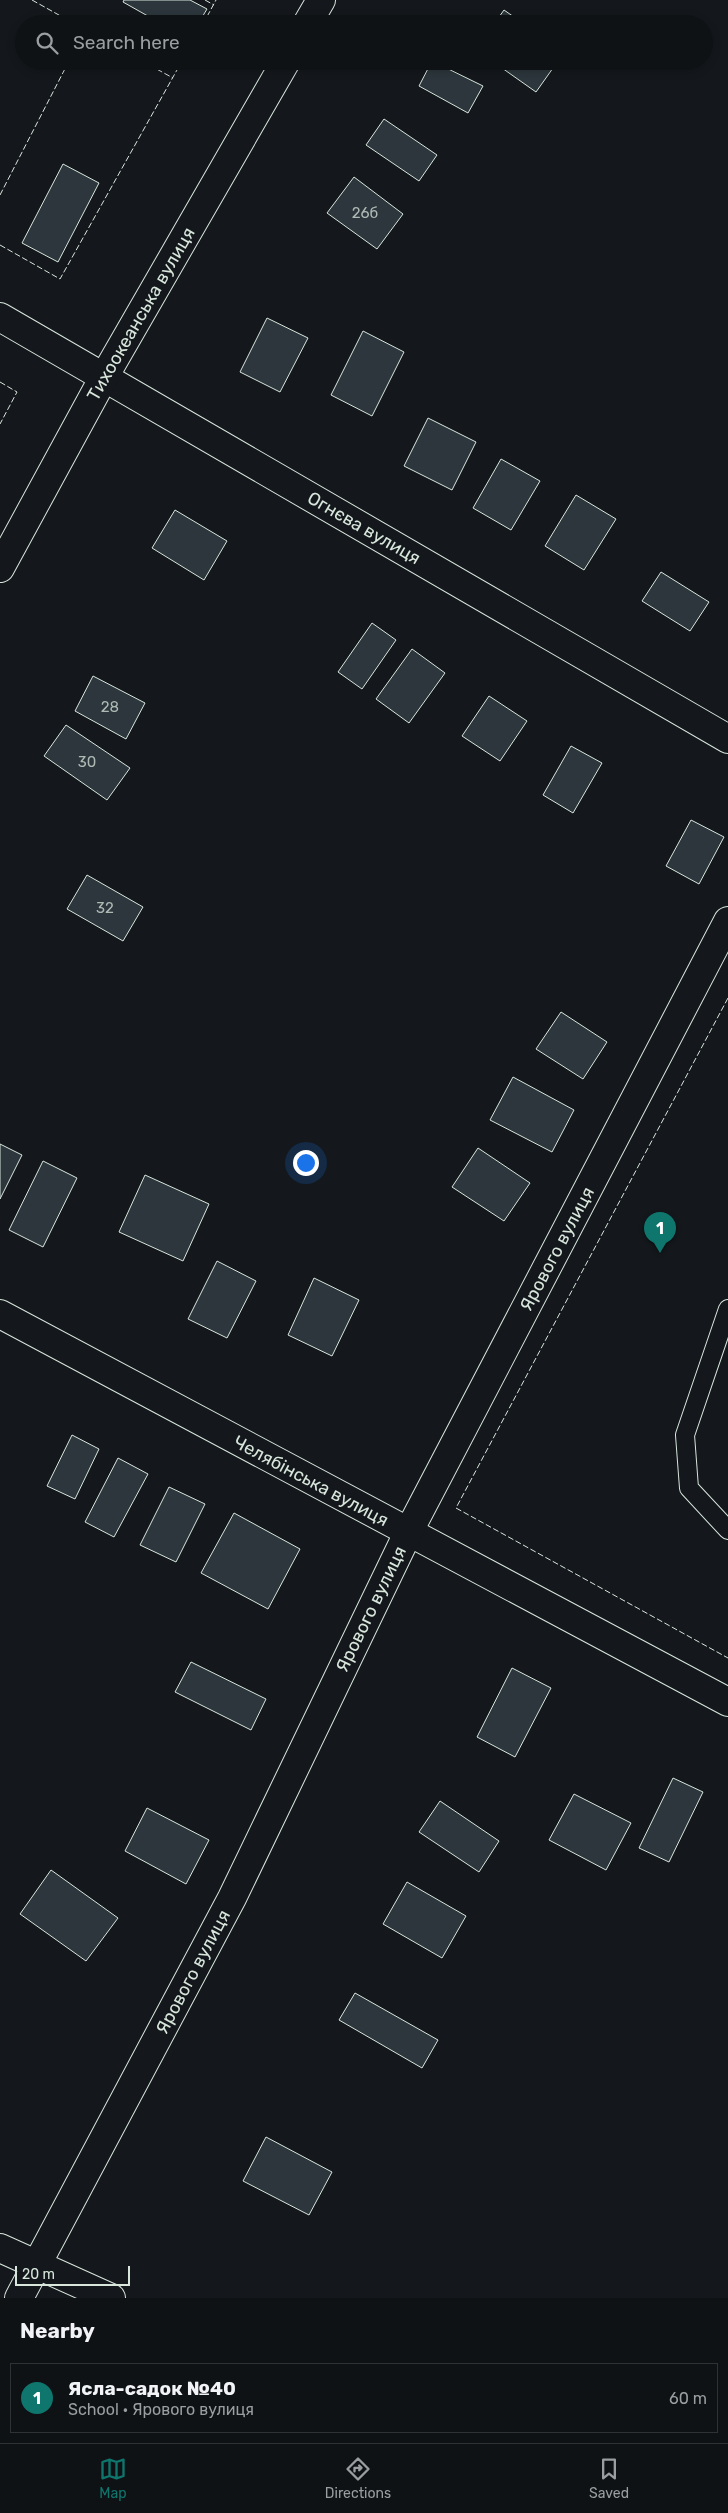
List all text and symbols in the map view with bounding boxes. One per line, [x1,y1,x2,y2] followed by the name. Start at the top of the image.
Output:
[15,15,713,70] search box
[33,29,61,57] icon: search
[73,31,180,54] text: Search here
[352,204,378,222] house number: 26б
[82,223,200,405] street label: Тихоокеанська вулиця
[303,487,425,569] street label: Огнєва вулиця
[101,698,119,716] house number: 28
[78,753,96,771] house number: 30
[96,899,114,917] house number: 32
[293,1150,319,1176] your location
[515,1183,599,1315] street label: Ярового вулиця
[644,1212,676,1253] pin: 1
[230,1431,392,1531] street label: Челябінська вулиця
[331,1542,411,1676] street label: Ярового вулиця
[151,1906,235,2038] street label: Ярового вулиця
[15,2263,130,2286] scale bar
[22,2266,55,2283] text: 20 m
[20,2318,95,2343] text: Nearby
[68,2377,236,2400] text: Ясла-садок №40
[33,2389,41,2408] text: 1
[669,2389,707,2408] text: 60 m
[68,2400,254,2419] text: School · Ярового вулиця
[99,2455,127,2502] tab: Map
[325,2455,391,2502] tab: Directions
[589,2455,629,2502] tab: Saved

